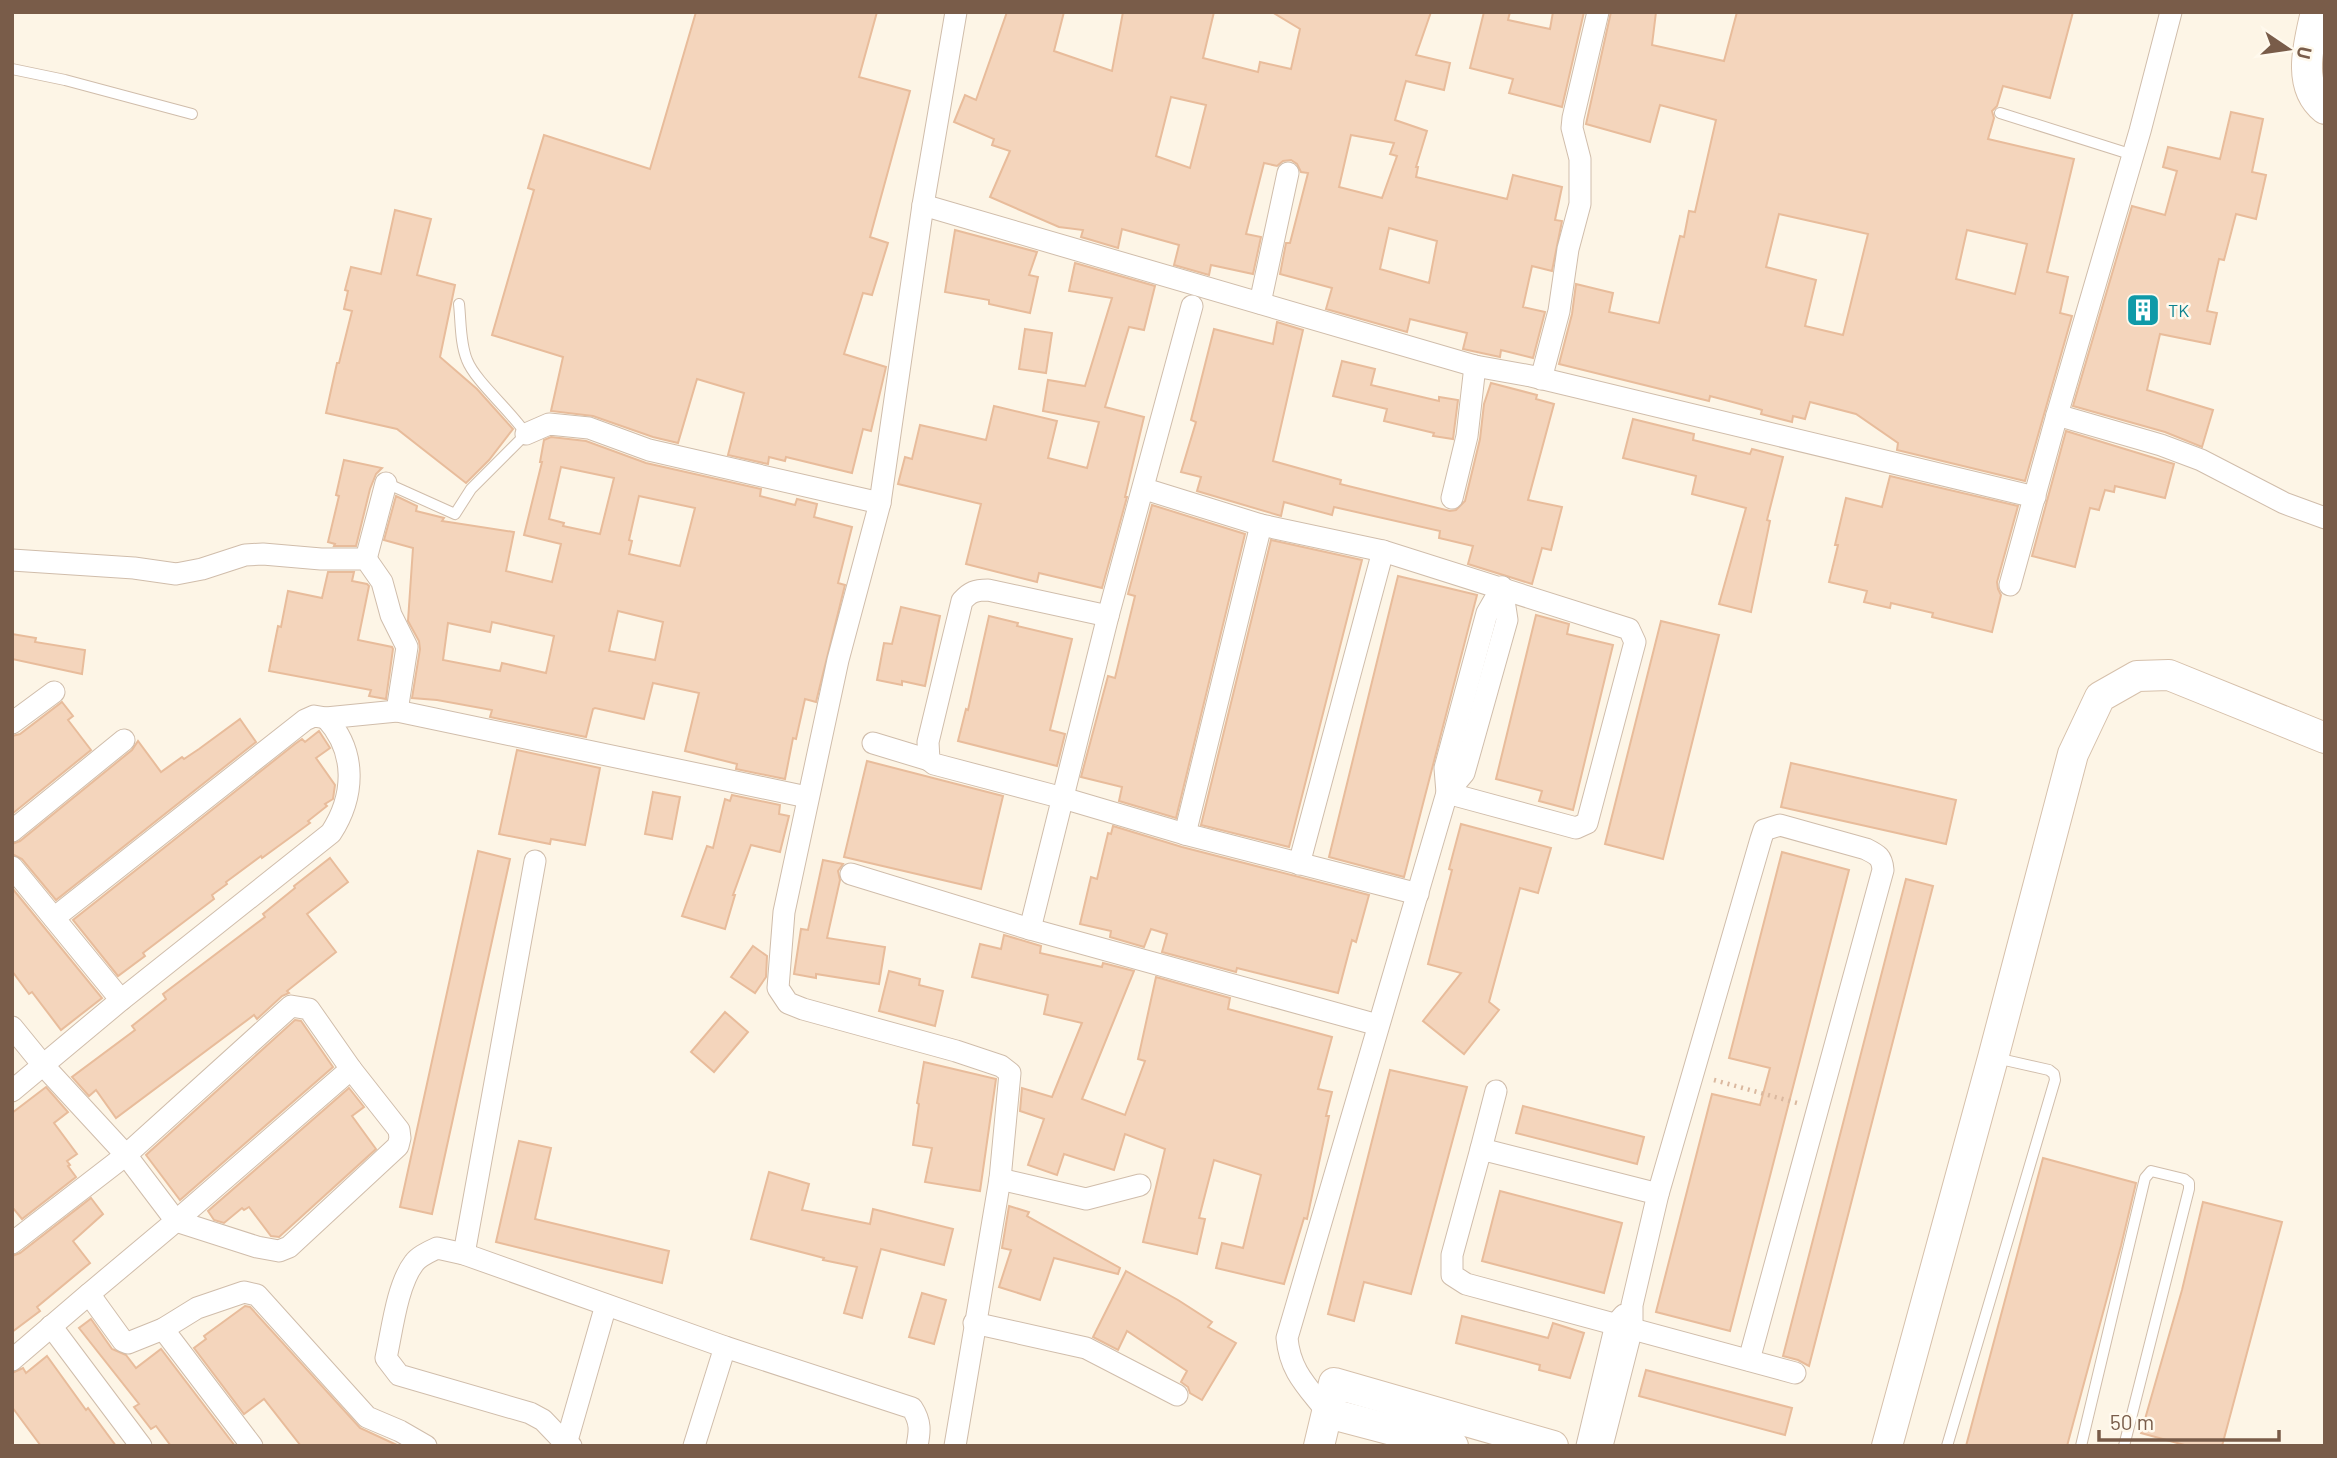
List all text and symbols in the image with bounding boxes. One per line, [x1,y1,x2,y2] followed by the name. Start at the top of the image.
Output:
[2253,14,2323,84] north arrow
[2293,45,2318,61] text: U
[2124,291,2162,329] building icon: TK
[2168,299,2189,321] place label: TK
[2099,1398,2279,1442] scale bar
[2110,1409,2154,1434] text: 50 m

